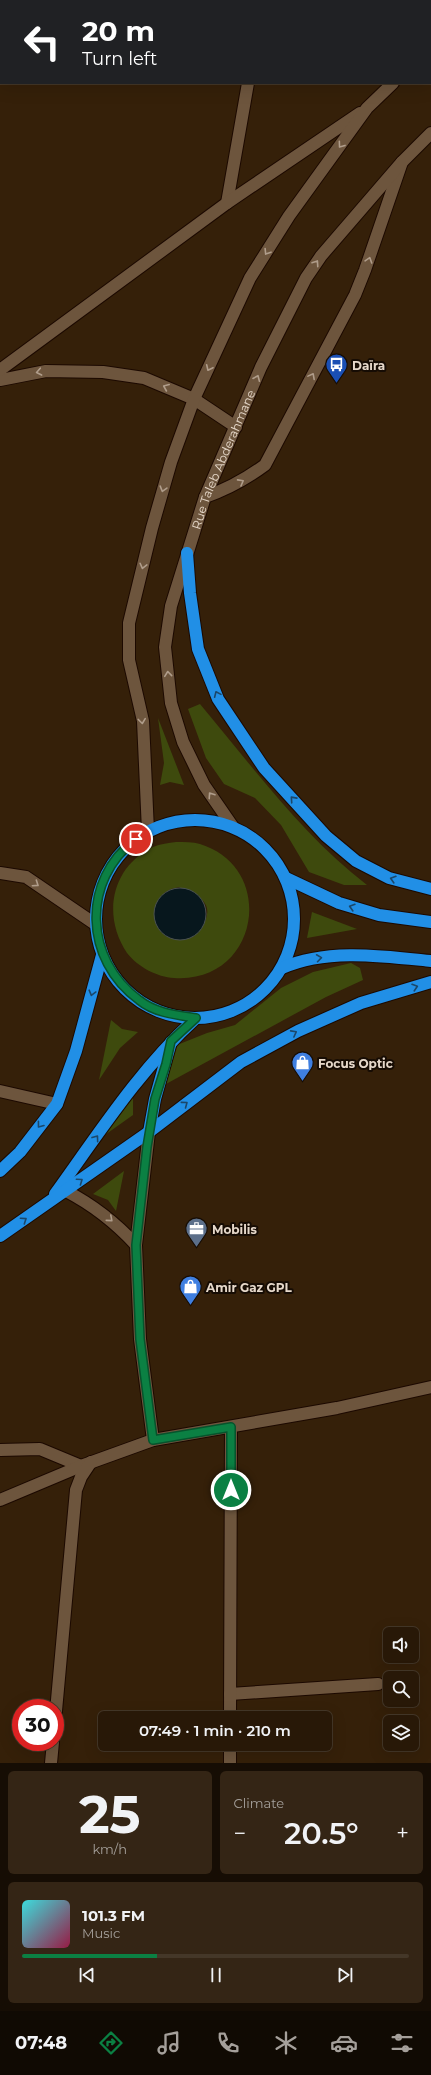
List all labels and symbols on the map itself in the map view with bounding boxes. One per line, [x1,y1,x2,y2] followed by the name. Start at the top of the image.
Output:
[339,140,346,147] one-way arrow
[264,248,272,255] one-way arrow
[364,256,373,263] one-way arrow
[312,260,319,267] one-way arrow
[323,352,349,385] bus stop icon: Daïra
[352,358,385,373] place label: Daïra
[206,363,214,371] one-way arrow
[35,367,42,376] one-way arrow
[307,373,315,381] one-way arrow
[252,375,260,383] one-way arrow
[163,384,171,392] one-way arrow
[188,387,258,531] street label: Rue Taleb Abderahmane
[237,479,244,487] one-way arrow
[159,486,168,493] one-way arrow
[139,562,148,569] one-way arrow
[164,671,173,677] one-way arrow
[214,691,222,699] one-way arrow
[137,718,146,724] one-way arrow
[209,792,216,799] one-way arrow
[290,797,297,804] one-way arrow
[119,822,153,856] pin
[390,875,397,884] one-way arrow
[32,879,39,886] one-way arrow
[348,903,355,912] one-way arrow
[316,954,322,963] one-way arrow
[411,983,418,991] one-way arrow
[88,989,97,996] one-way arrow
[289,1030,297,1038] one-way arrow
[289,1050,315,1083] shop icon: Focus Optic
[318,1056,393,1071] place label: Focus Optic
[181,1102,188,1109] one-way arrow
[38,1121,45,1128] one-way arrow
[91,1135,98,1142] one-way arrow
[76,1178,83,1186] one-way arrow
[106,1214,113,1221] one-way arrow
[184,1216,210,1249] office icon: Mobilis
[20,1217,27,1224] one-way arrow
[212,1222,257,1237] place label: Mobilis
[178,1274,204,1307] shop icon: Amir Gaz GPL
[205,1280,292,1295] place label: Amir Gaz GPL
[210,1469,252,1511] position arrow
[12,1699,64,1751] speed limit sign: 30

